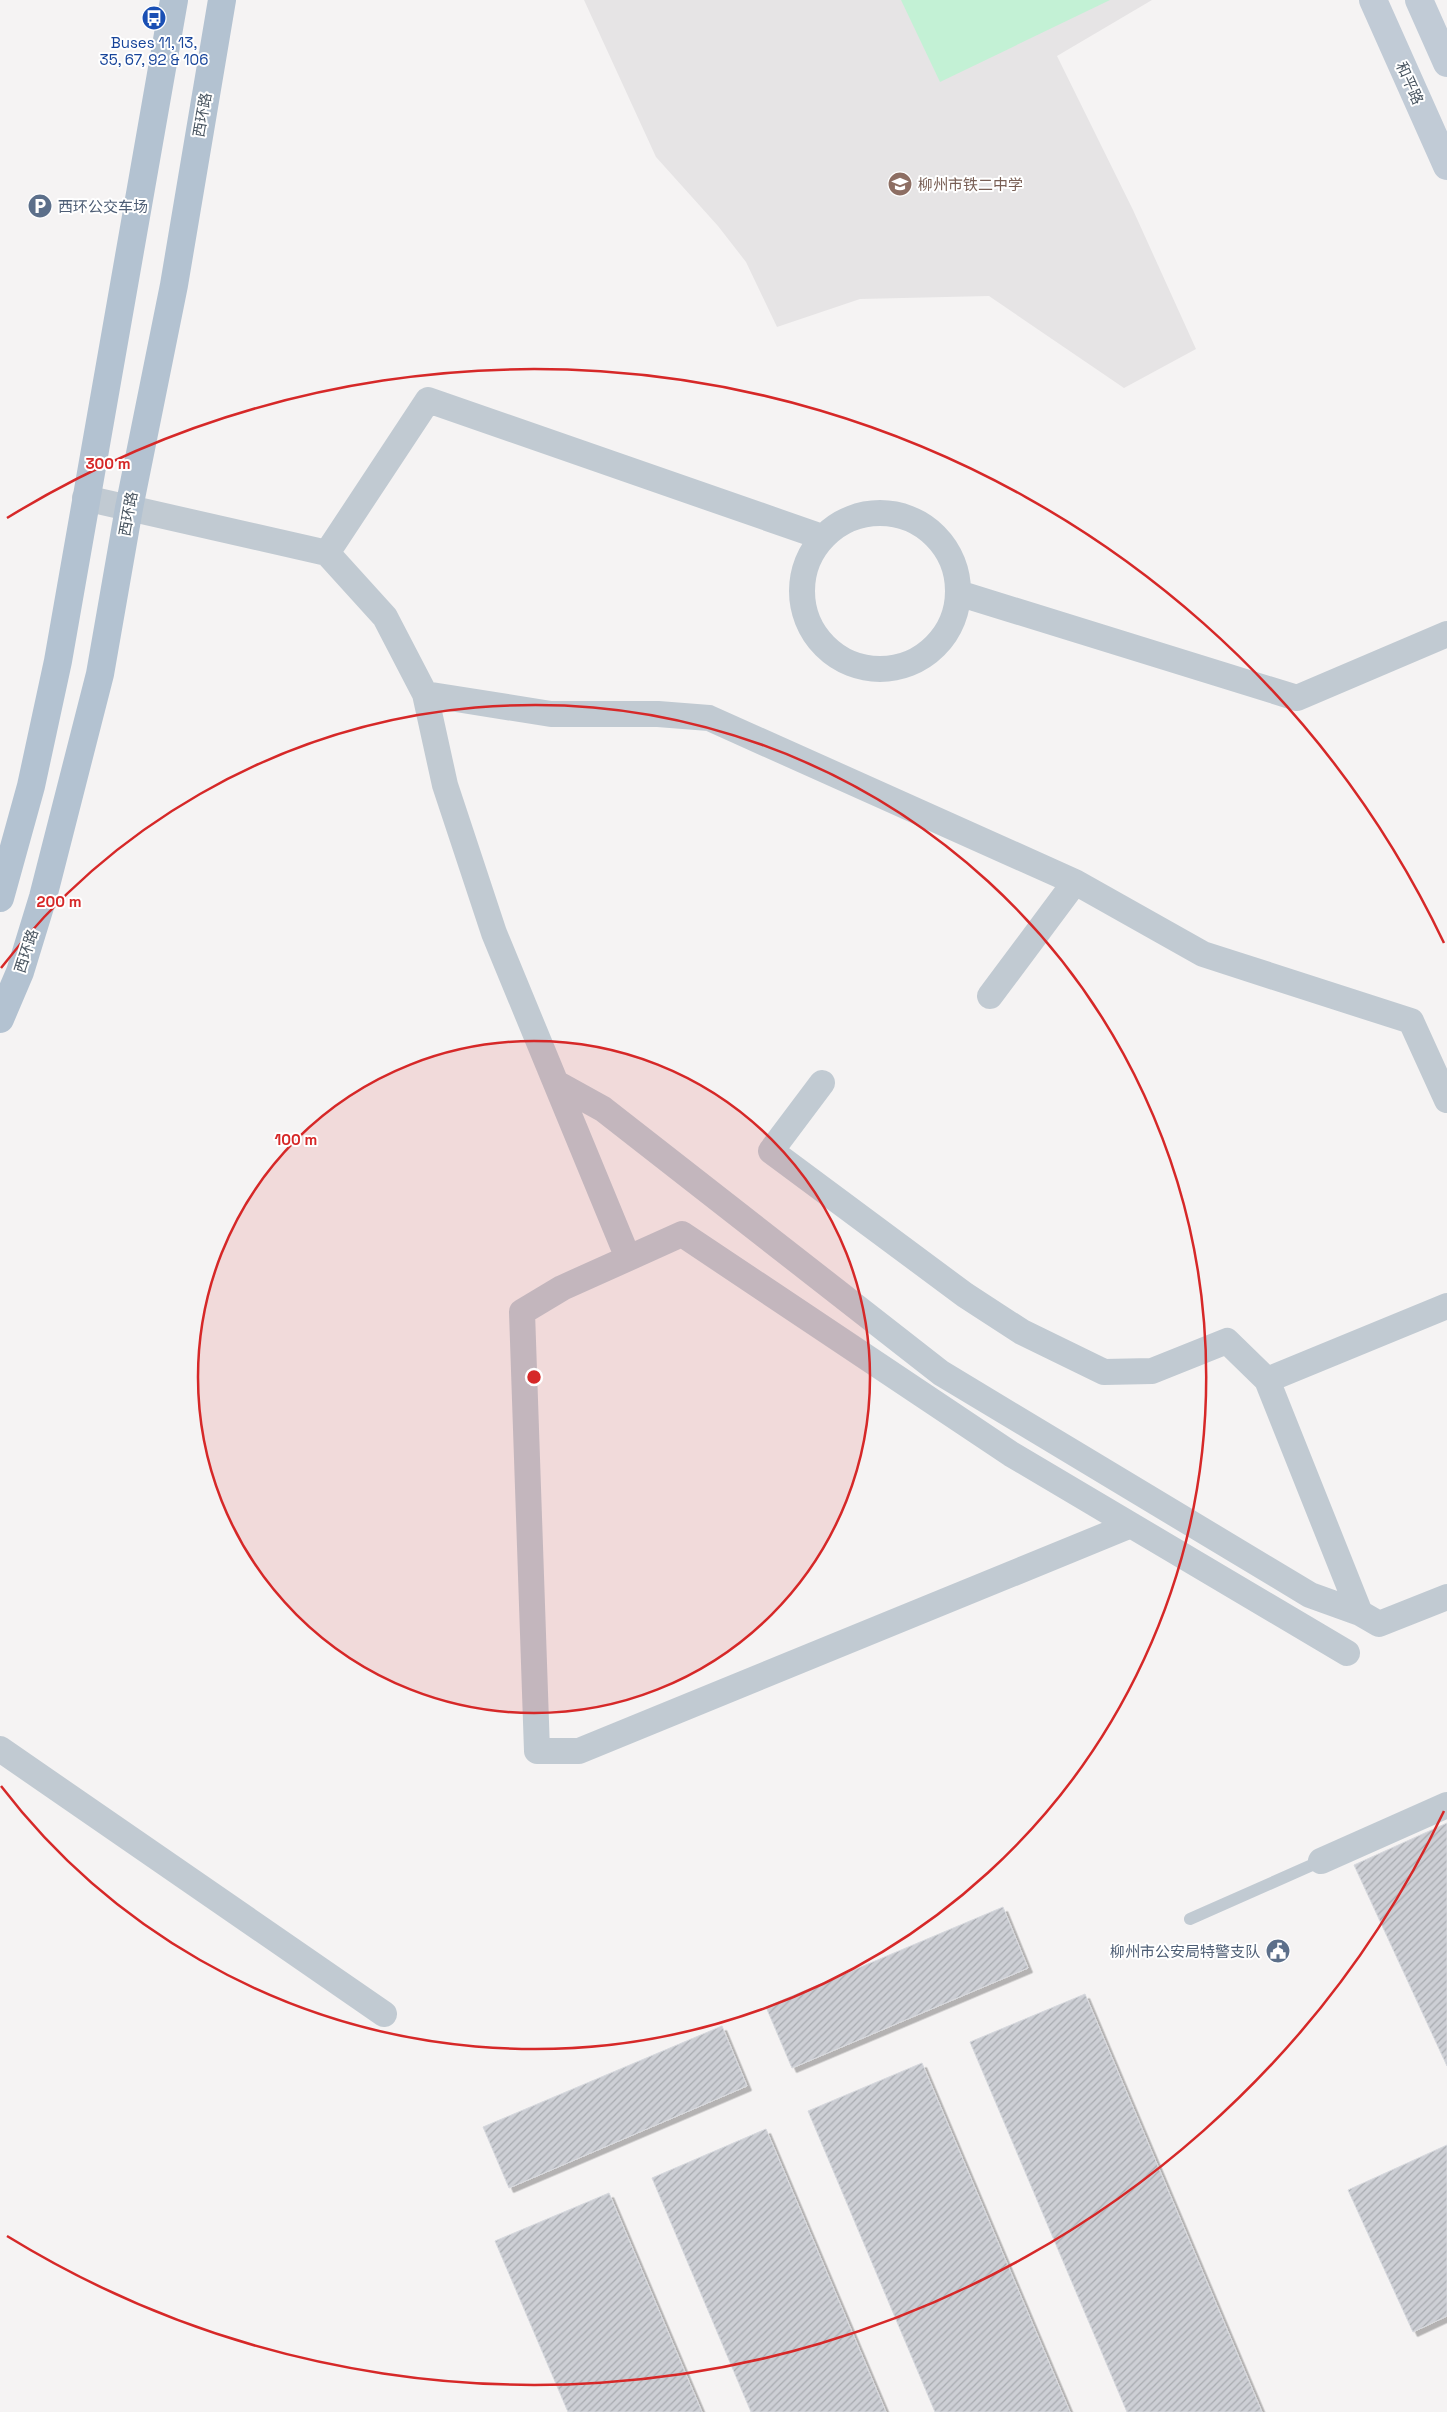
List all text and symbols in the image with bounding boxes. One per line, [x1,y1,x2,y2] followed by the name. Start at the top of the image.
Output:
[141,5,167,31] bus stop icon: Buses 11, 13, 35, 67, 92 & 106
[100,33,208,69] place label: Buses 11, 13, 35, 67, 92 & 106
[1392,59,1428,107] street label: 和平路
[189,91,215,139] street label: 西环路
[887,171,913,197] school or university icon: 柳州市铁二中学
[918,175,1023,194] place label: 柳州市铁二中学
[27,193,53,219] parking icon: 西环公交车场
[58,197,148,216] place label: 西环公交车场
[85,454,131,473] text: 300 m
[115,490,141,538] street label: 西环路
[37,892,81,911] text: 200 m
[10,927,42,975] street label: 西环路
[275,1130,317,1149] text: 100 m
[525,1368,543,1386] centre of rings
[1265,1938,1291,1964] public building icon: 柳州市公安局特警支队
[1110,1942,1260,1961] place label: 柳州市公安局特警支队

